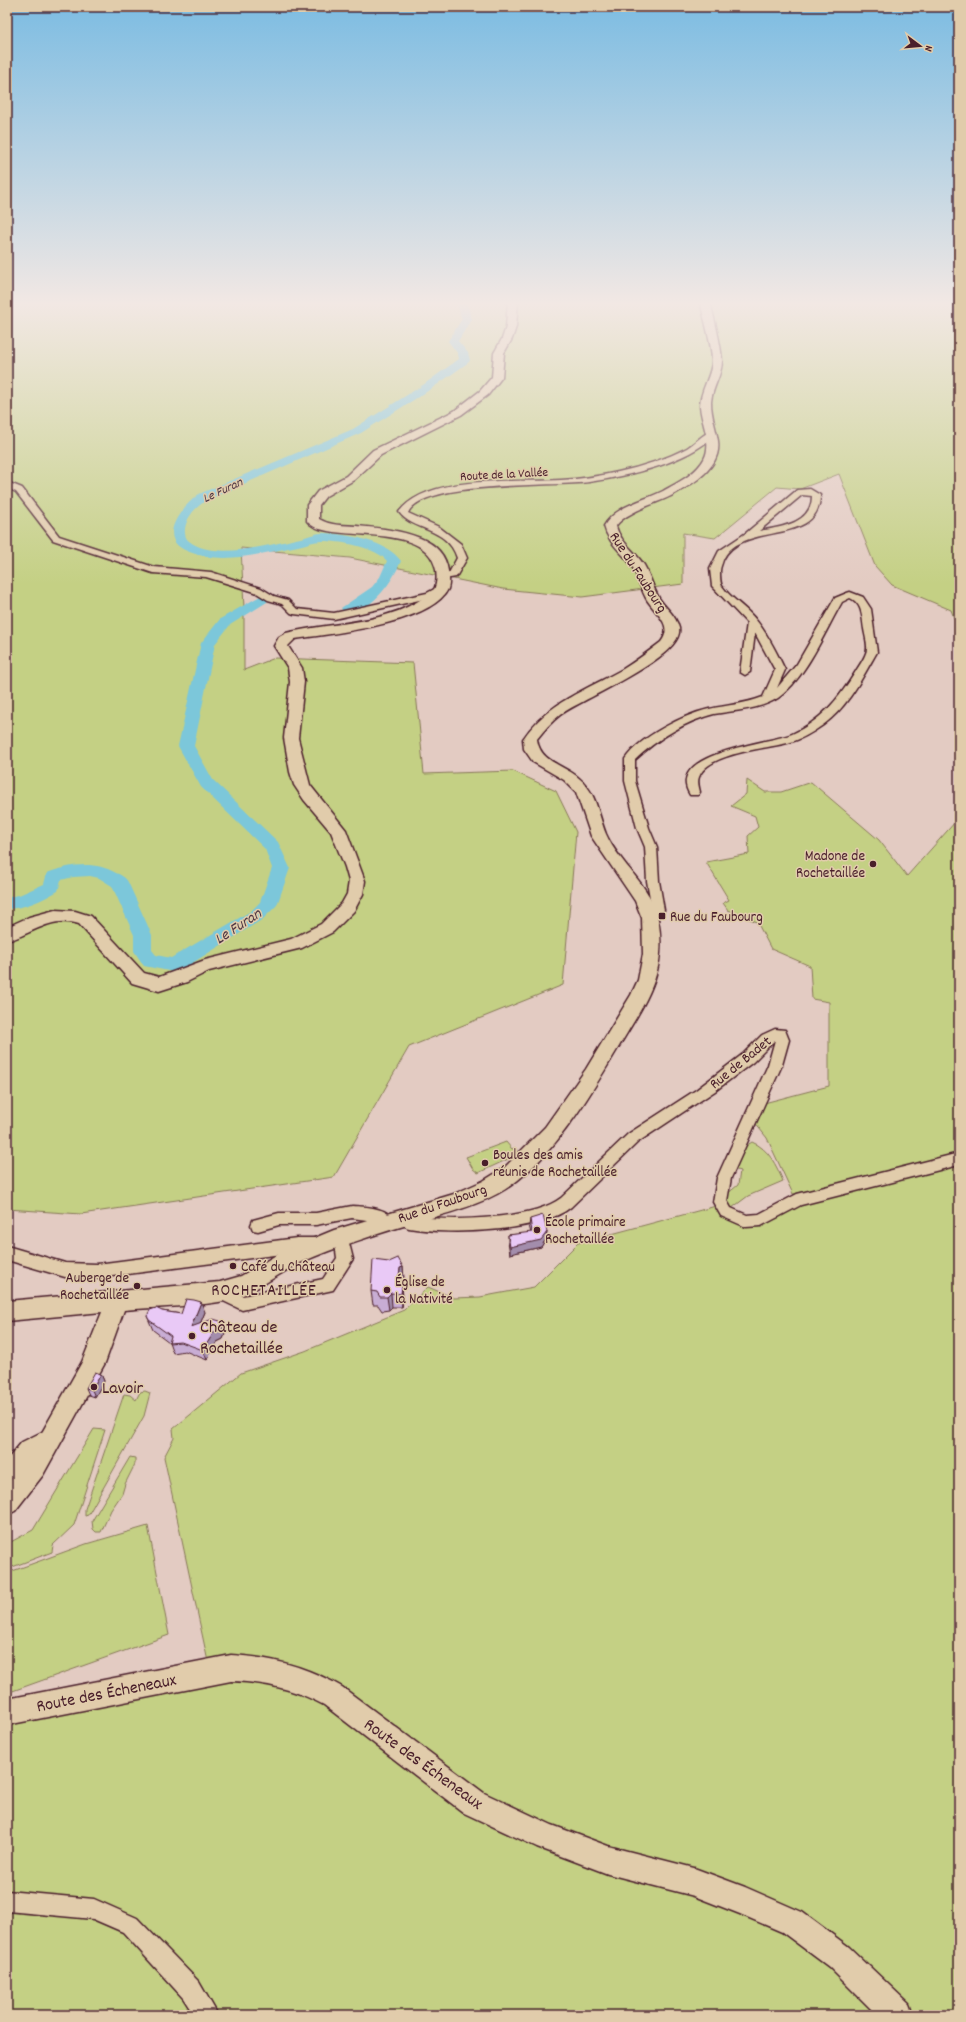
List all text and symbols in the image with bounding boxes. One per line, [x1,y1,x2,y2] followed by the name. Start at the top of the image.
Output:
[900,26,940,66] north arrow
[919,43,936,54] text: N
[460,464,549,487] street label: Route de la Vallée
[200,473,247,509] water label: Le Furan
[603,528,672,618] street label: Rue du Faubourg
[796,846,865,885] place label: Madone de Rochetaillée
[868,859,878,869] marker: Madone de Rochetaillée
[210,903,267,951] water label: Le Furan
[670,907,763,929] place label: Rue du Faubourg
[657,911,667,921] marker: Rue du Faubourg
[706,1031,777,1095] street label: Rue de Badet
[493,1145,617,1184] place label: Boules des amis réunis de Rochetaillée
[480,1158,490,1168] marker: Boules des amis réunis de Rochetaillée
[395,1179,490,1230] street label: Rue du Faubourg
[545,1212,626,1251] place label: École primaire Rochetaillée
[532,1225,542,1235] marker: École primaire Rochetaillée
[241,1257,335,1279] place label: Café du Château
[228,1261,238,1271] marker: Café du Château
[60,1268,129,1307] place label: Auberge de Rochetaillée
[395,1272,453,1311] place label: Église de la Nativité
[211,1280,317,1304] district label: ROCHETAILLÉE
[132,1281,142,1291] marker: Auberge de Rochetaillée
[382,1285,392,1295] marker: Église de la Nativité
[200,1316,283,1362] place label: Château de Rochetaillée
[187,1331,197,1341] marker: Château de Rochetaillée
[102,1377,144,1402] place label: Lavoir
[89,1382,99,1392] marker: Lavoir
[34,1669,179,1720] street label: Route des Écheneaux
[358,1713,488,1817] street label: Route des Écheneaux

